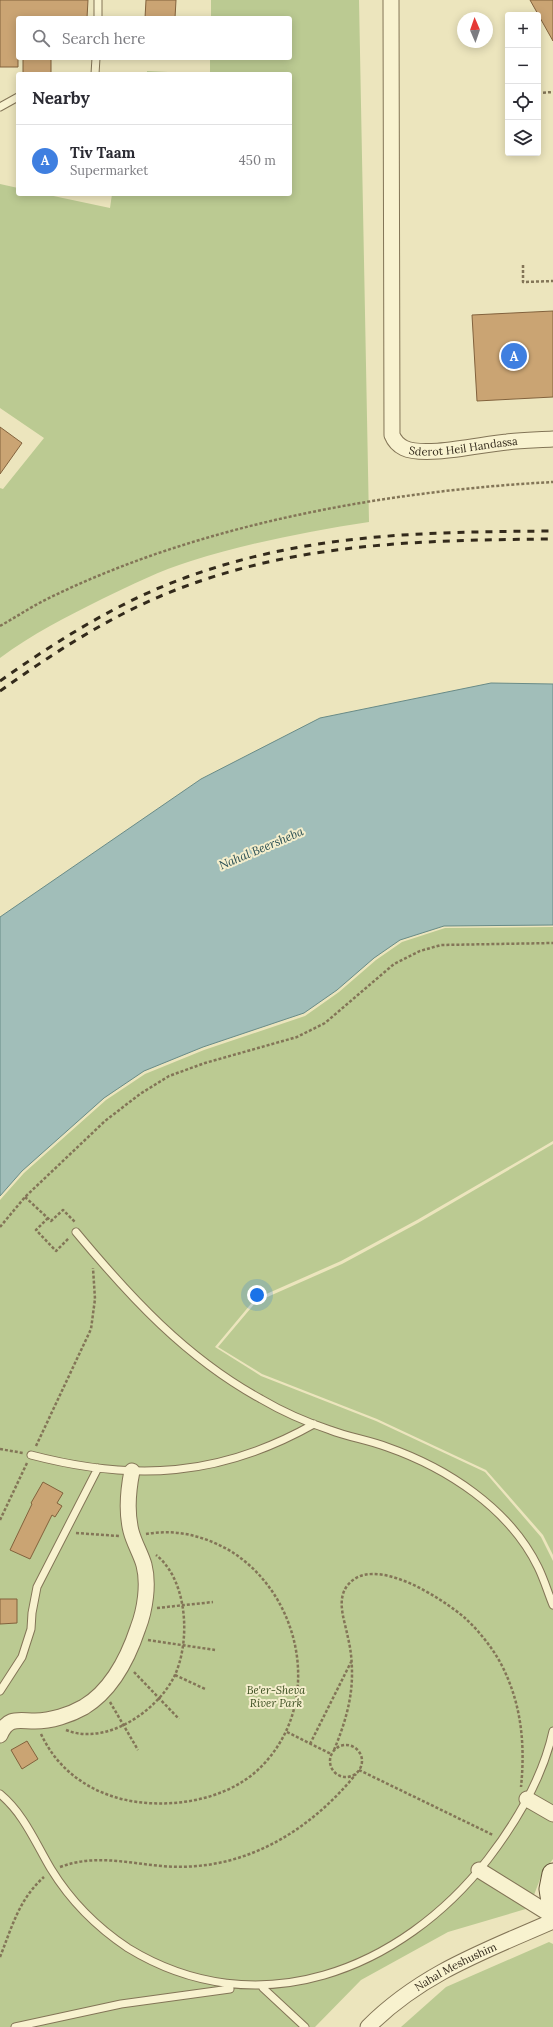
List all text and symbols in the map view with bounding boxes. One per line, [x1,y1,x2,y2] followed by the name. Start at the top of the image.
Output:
[457,12,493,48] north arrow
[505,12,541,156] map controls
[505,12,541,48] button: +
[16,16,292,60] search box
[30,27,52,49] icon: search
[62,29,145,48] text: Search here
[505,48,541,84] button: −
[505,84,541,120] button: locate
[32,87,90,109] text: Nearby
[505,120,541,156] button: layers
[70,143,135,162] text: Tiv Taam
[41,152,49,169] text: A
[239,152,276,169] text: 450 m
[70,162,148,179] text: Supermarket
[501,341,527,371] pin: A
[408,434,518,459] street label: Sderot Heil Handassa
[217,823,306,873] water label: Nahal Beersheba
[247,1285,267,1305] your location
[247,1683,306,1710] park label: Be'er-Sheva River Park
[412,1939,499,1994] street label: Nahal Meshushim

